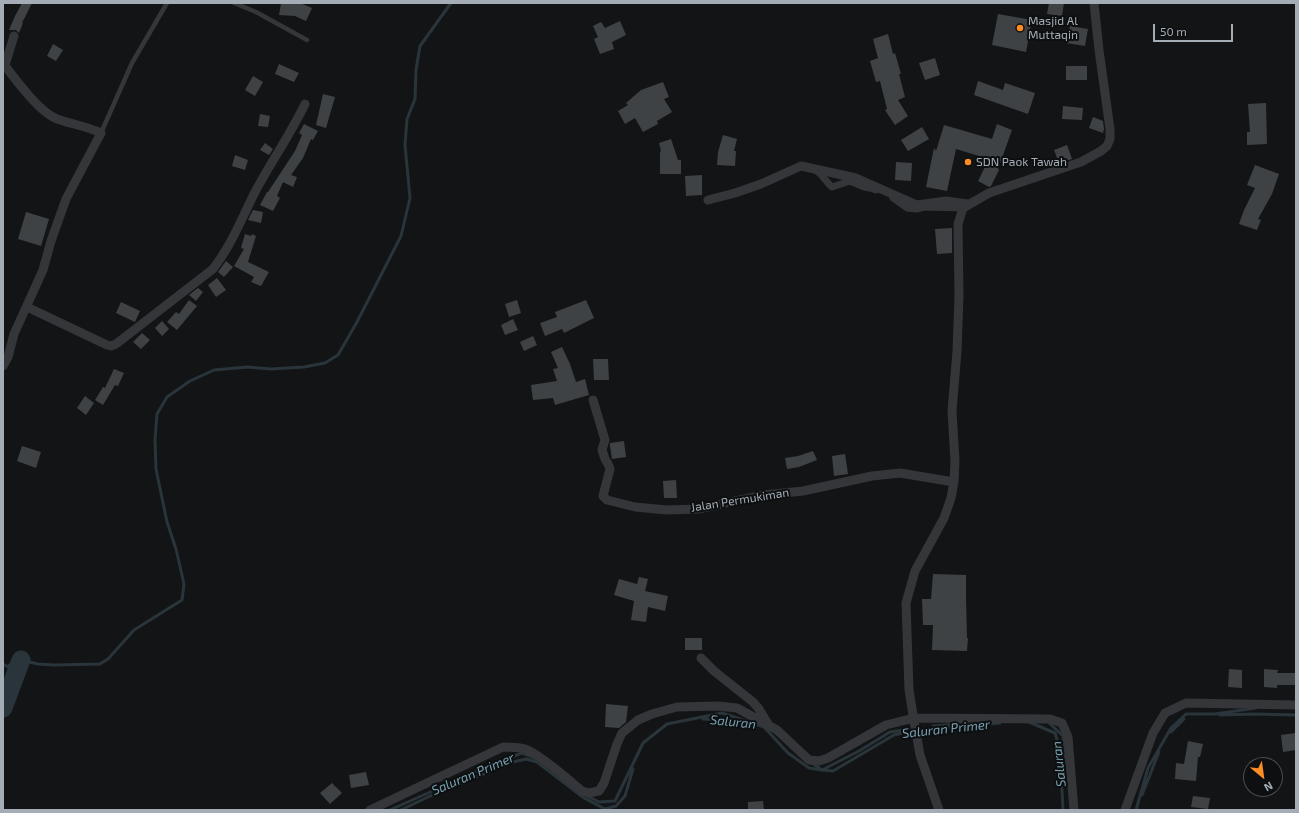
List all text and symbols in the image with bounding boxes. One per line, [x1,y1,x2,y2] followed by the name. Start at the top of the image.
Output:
[1028,14,1078,42] place label: Masjid Al Muttaqin
[1155,16,1235,42] scale bar
[1015,23,1025,33] marker: Masjid Al Muttaqin
[1160,24,1187,38] text: 50 m
[976,155,1067,169] place label: SDN Paok Tawah
[963,157,973,167] marker: SDN Paok Tawah
[690,485,790,515] street label: Jalan Permukiman
[709,712,757,732] water label: Saluran
[901,717,991,741] water label: Saluran Primer
[1049,740,1069,788] water label: Saluran
[429,750,517,798] water label: Saluran Primer
[1243,757,1283,797] north arrow
[1262,779,1275,795] text: N

